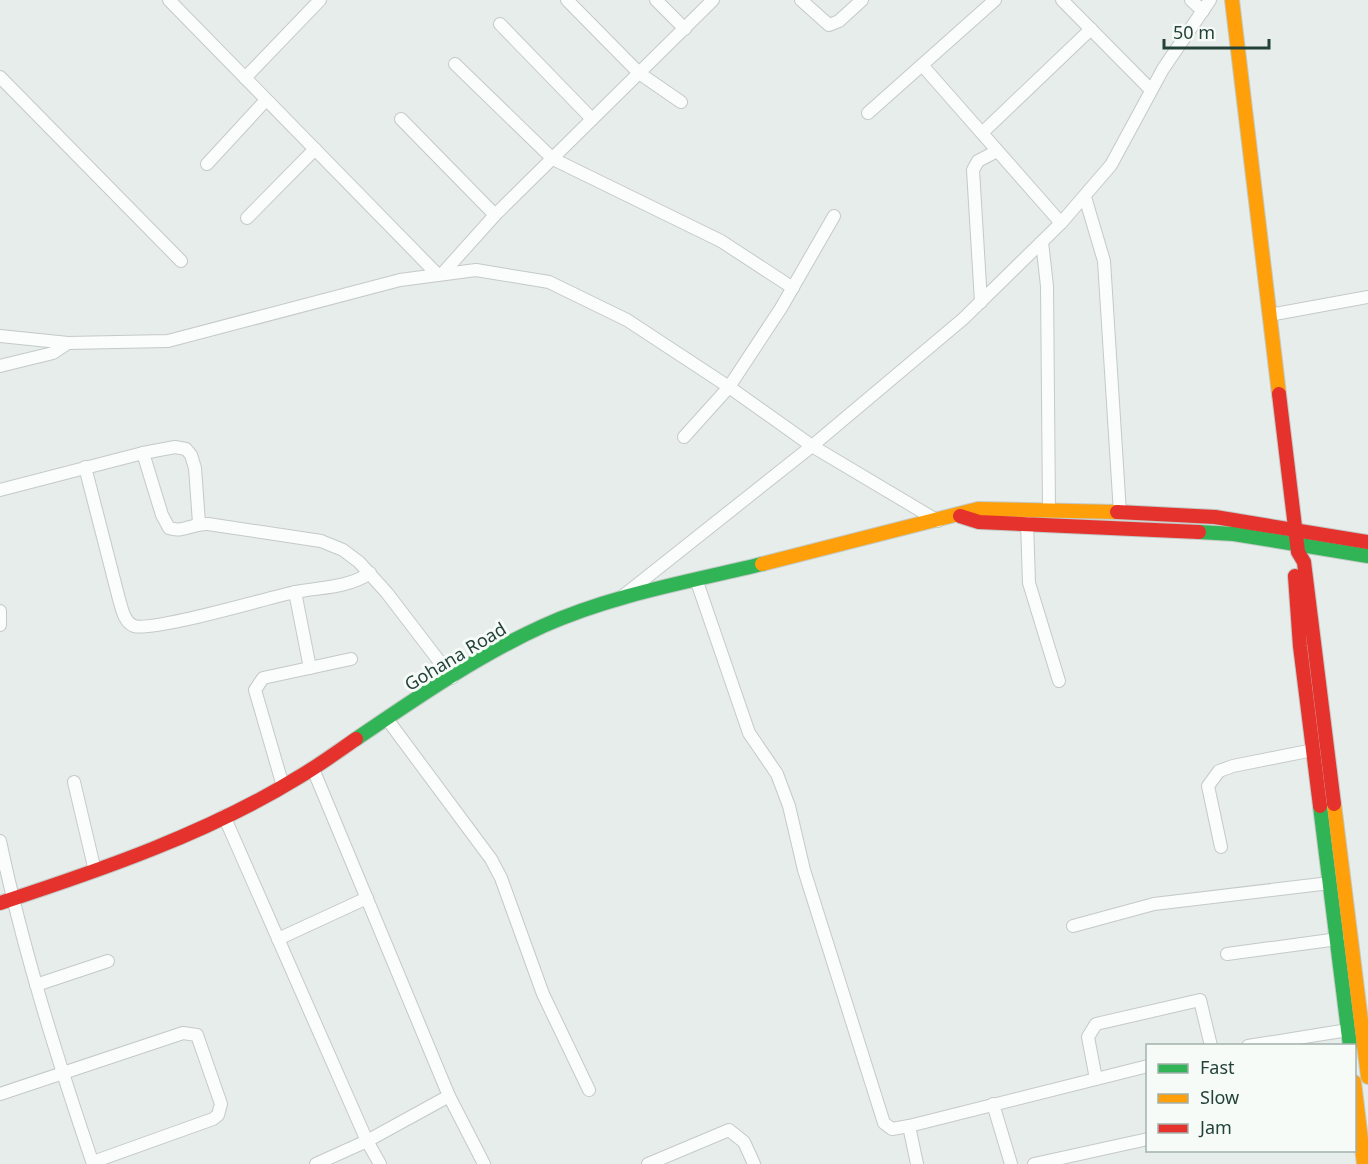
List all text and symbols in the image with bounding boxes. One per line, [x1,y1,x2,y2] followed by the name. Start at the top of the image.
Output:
[1164,12,1269,50] scale bar
[1173,20,1215,44] text: 50 m
[400,616,510,696] street label: Gohana Road
[1146,1044,1356,1152] legend
[1200,1055,1235,1079] text: Fast
[1200,1085,1239,1109] text: Slow
[1198,1115,1232,1139] text: Jam

